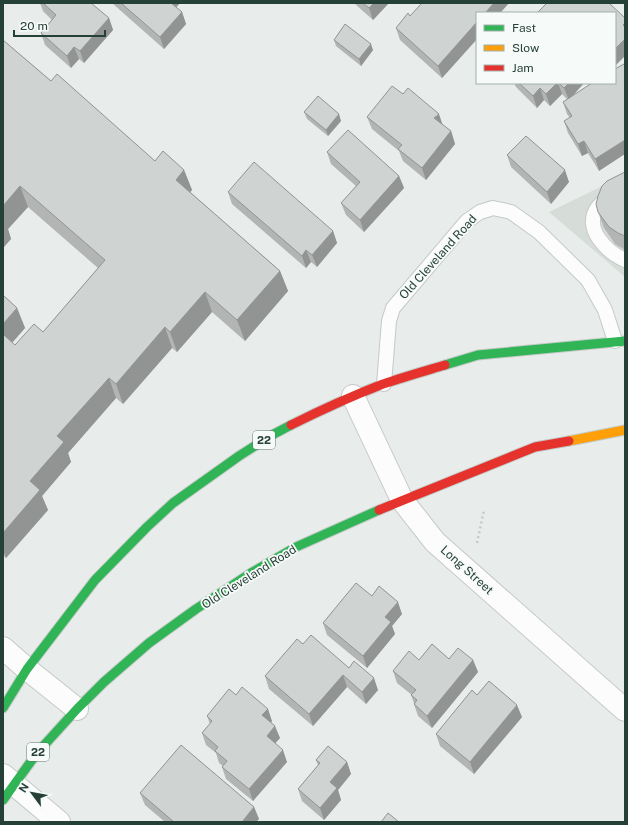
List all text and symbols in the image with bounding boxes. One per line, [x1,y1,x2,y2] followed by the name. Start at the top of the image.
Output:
[14,12,105,38] scale bar
[476,12,616,84] legend
[20,19,48,33] text: 20 m
[512,21,537,35] text: Fast
[512,41,540,55] text: Slow
[512,61,534,75] text: Jam
[396,212,480,302] street label: Old Cleveland Road
[253,431,275,449] road number: 22
[199,542,299,612] street label: Old Cleveland Road
[438,543,496,597] street label: Long Street
[27,743,49,761] road number: 22
[12,773,52,813] north arrow
[16,781,31,795] text: N

